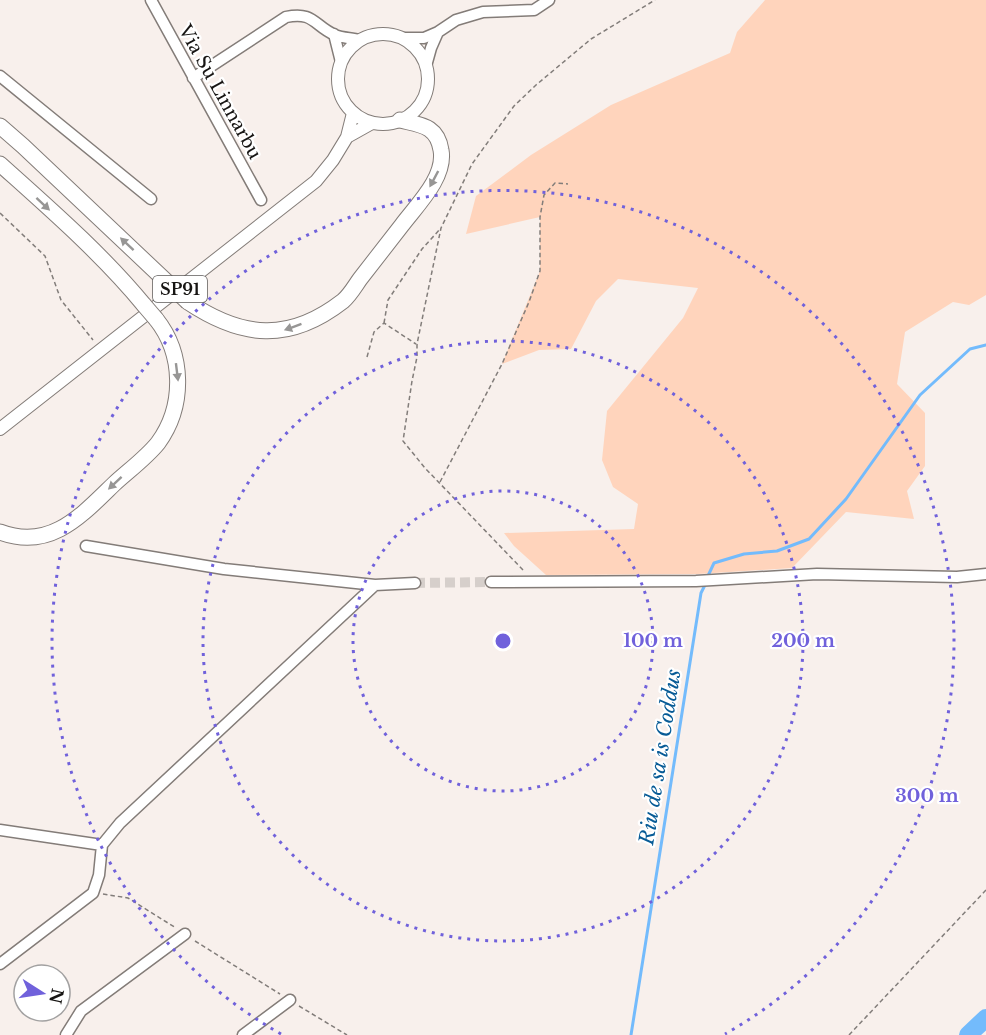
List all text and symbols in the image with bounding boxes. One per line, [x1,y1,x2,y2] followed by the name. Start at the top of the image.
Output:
[173,20,266,163] street label: Via Su Linnarbu
[429,171,439,188] one-way arrow
[35,197,50,210] one-way arrow
[120,238,135,251] one-way arrow
[153,276,207,302] road number: SP91
[284,322,302,332] one-way arrow
[173,363,182,382] one-way arrow
[109,476,123,490] one-way arrow
[623,630,683,652] text: 100 m
[771,630,835,652] text: 200 m
[493,631,513,651] centre of rings
[634,667,686,847] water label: Riu de sa is Coddus
[895,785,959,807] text: 300 m
[12,963,72,1023] north arrow
[45,987,68,1006] text: N

